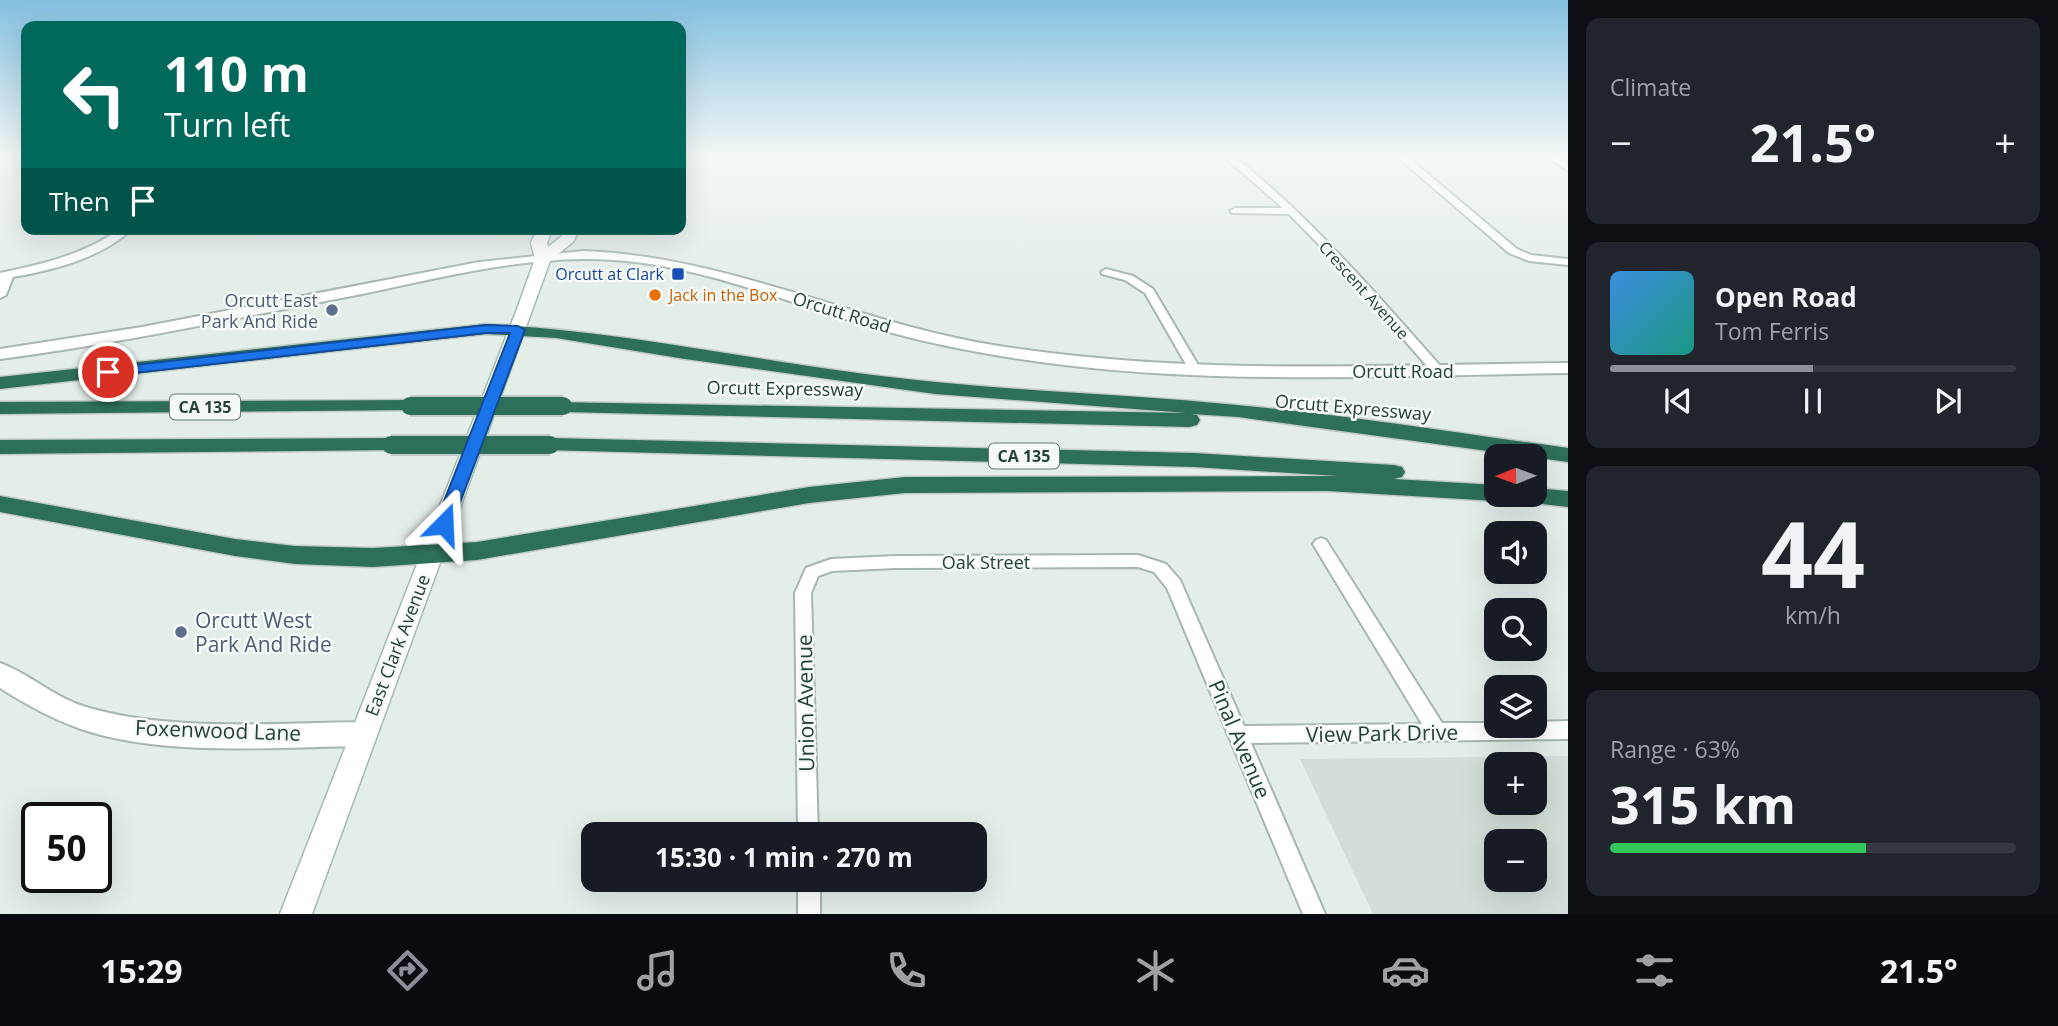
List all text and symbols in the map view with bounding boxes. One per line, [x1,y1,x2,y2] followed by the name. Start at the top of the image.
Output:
[164,40,309,106] text: 110 m
[49,49,140,140] icon: left
[1610,71,1691,103] text: Climate
[164,103,290,146] text: Turn left
[1750,106,1876,177] text: 21.5°
[1610,116,1632,168] text: −
[1994,116,2016,168] text: +
[124,182,162,220] icon: arrive
[49,183,110,219] text: Then
[1314,236,1414,344] street label: Crescent Avenue
[555,263,665,285] place label: Orcutt at Clark
[670,266,686,282] marker: Orcutt at Clark
[1715,279,1857,315] text: Open Road
[667,284,778,306] place label: Jack in the Box
[790,286,894,338] street label: Orcutt Road
[647,287,663,303] marker: Jack in the Box
[201,288,318,333] place label: Orcutt East Park And Ride
[324,302,340,318] marker: Orcutt East Park And Ride
[1715,315,1829,347] text: Tom Ferris
[78,342,138,402] pin
[89,353,127,391] icon: arrive
[1352,359,1454,383] street label: Orcutt Road
[707,375,864,401] street label: Orcutt Expressway
[1659,382,1697,420] icon: previous
[1794,382,1832,420] icon: pause
[1929,382,1967,420] icon: next
[1274,388,1433,426] street label: Orcutt Expressway
[170,394,240,420] road number: CA 135
[989,444,1059,468] road number: CA 135
[1484,444,1547,508] north arrow
[1484,444,1547,892] map controls
[407,487,481,561] position arrow
[1761,491,1865,615] text: 44
[1484,521,1547,584] button: sound
[942,550,1030,574] street label: Oak Street
[359,571,435,719] street label: East Clark Avenue
[1484,598,1547,661] button: search
[1785,599,1841,631] text: km/h
[195,606,332,658] place label: Orcutt West Park And Ride
[173,624,189,640] marker: Orcutt West Park And Ride
[790,634,820,772] street label: Union Avenue
[1202,675,1278,803] street label: Pinal Avenue
[1484,675,1547,738] button: layers
[134,713,302,747] street label: Foxenwood Lane
[1306,718,1458,748] street label: View Park Drive
[1610,733,1740,765] text: Range · 63%
[1484,752,1547,815] button: +
[1610,768,1796,839] text: 315 km
[21,802,112,893] speed limit sign: 50
[1484,829,1547,892] button: −
[655,839,913,875] text: 15:30 · 1 min · 270 m
[383,946,432,995] icon: directions
[633,946,682,995] icon: music
[882,946,931,995] icon: phone
[1131,946,1180,995] icon: climate
[1381,946,1430,995] icon: car
[1630,946,1679,995] icon: filters
[100,949,183,992] text: 15:29
[1880,949,1958,992] text: 21.5°

